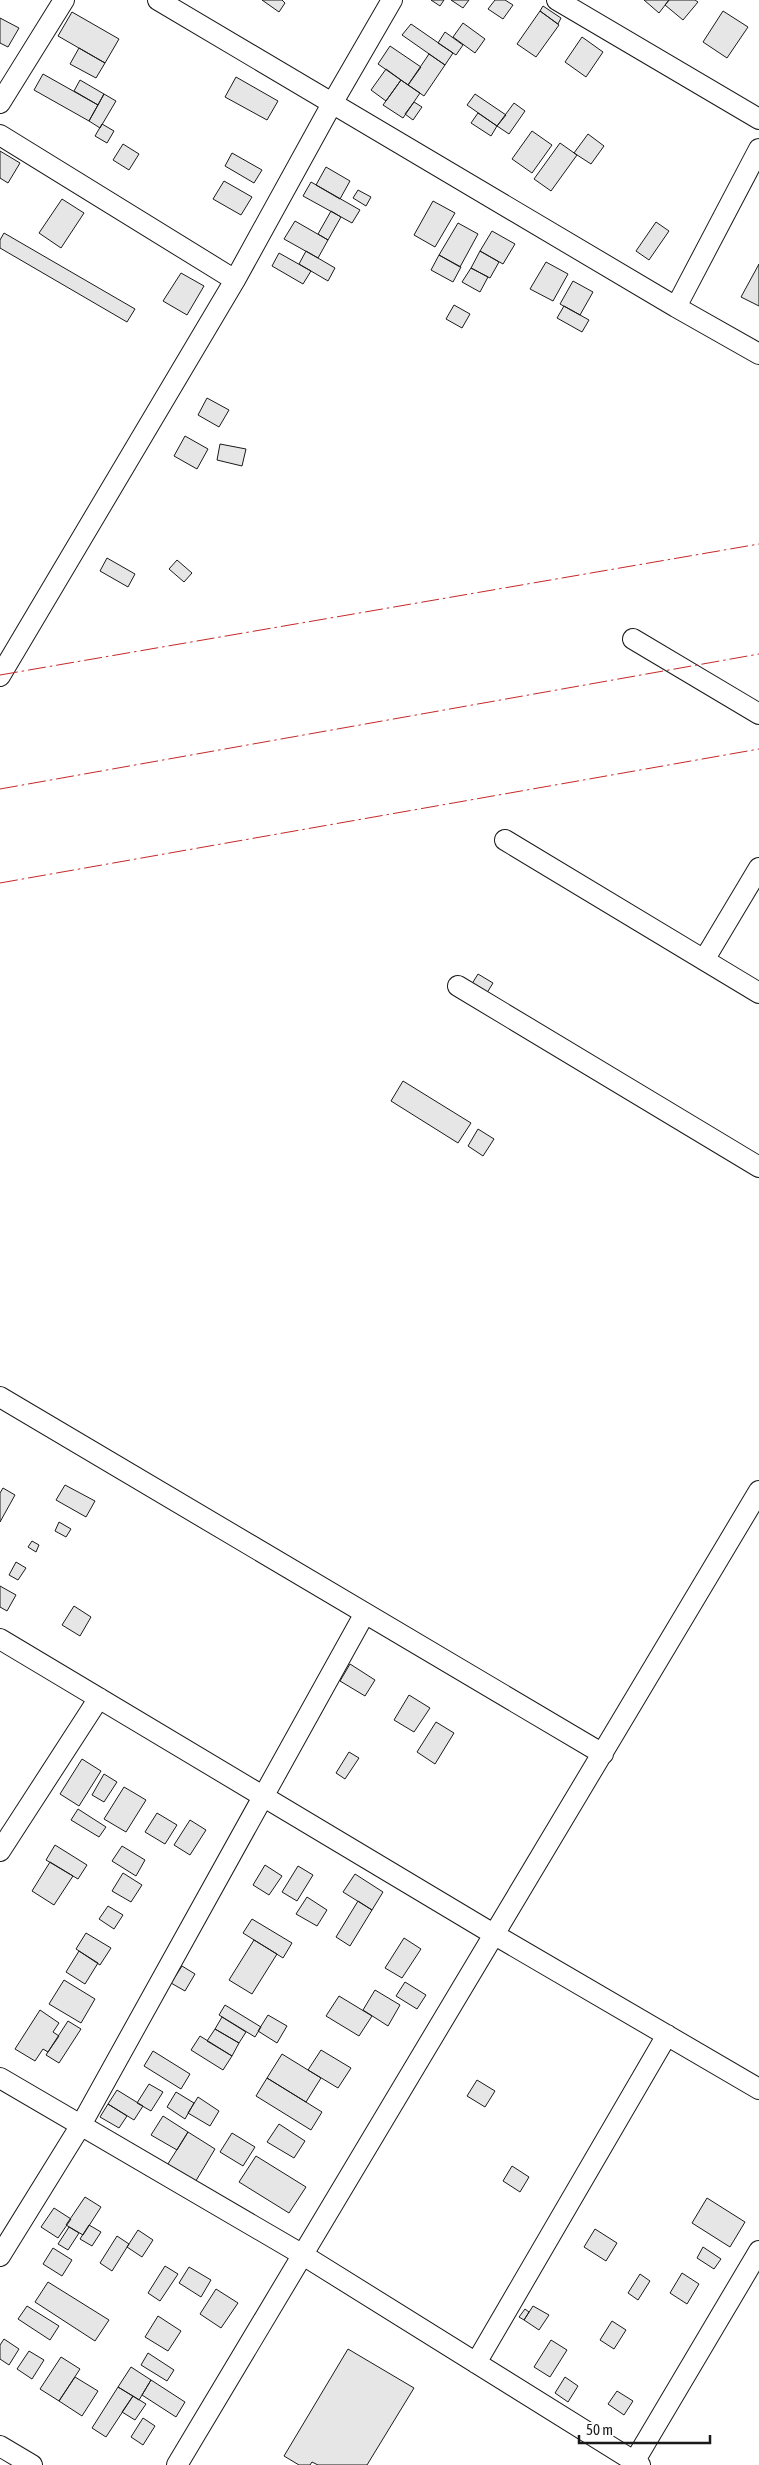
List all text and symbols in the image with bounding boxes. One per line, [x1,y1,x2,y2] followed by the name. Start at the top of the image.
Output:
[579,2412,710,2444] scale bar
[586,2421,613,2438] text: 50 m

